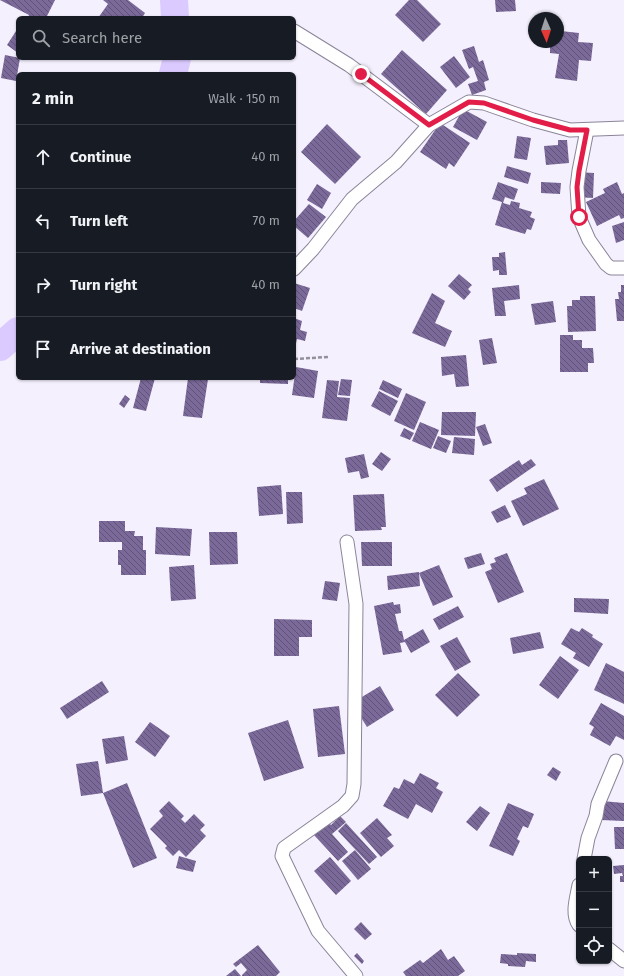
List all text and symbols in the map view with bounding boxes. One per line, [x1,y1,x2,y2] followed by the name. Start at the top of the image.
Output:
[528,12,564,48] north arrow
[16,16,296,60] search box
[30,27,52,49] icon: search
[62,29,142,47] text: Search here
[352,65,370,83] route end
[32,88,74,109] text: 2 min
[208,91,280,106] text: Walk · 150 m
[32,146,54,168] icon: ahead
[70,148,131,166] text: Continue
[251,149,280,164] text: 40 m
[570,208,588,226] route start
[32,210,54,232] icon: left
[70,212,128,230] text: Turn left
[253,213,280,228] text: 70 m
[32,274,54,296] icon: right
[70,276,137,294] text: Turn right
[251,277,280,292] text: 40 m
[32,338,54,360] icon: arrive
[70,340,211,358] text: Arrive at destination
[576,856,612,964] map controls
[576,856,612,892] button: +
[576,892,612,928] button: −
[576,928,612,964] button: locate

